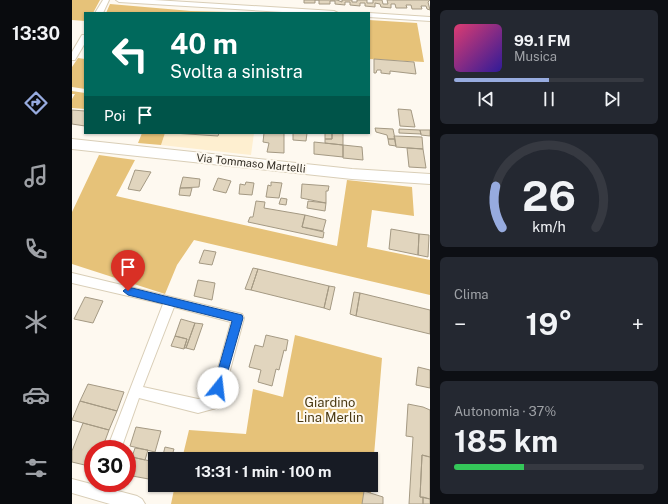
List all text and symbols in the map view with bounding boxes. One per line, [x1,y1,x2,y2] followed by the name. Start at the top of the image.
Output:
[12,23,60,44] text: 13:30
[170,27,238,60] text: 40 m
[104,28,156,80] icon: left
[514,32,571,49] text: 99.1 FM
[514,49,557,64] text: Musica
[170,61,303,82] text: Svolta a sinistra
[475,88,497,110] icon: previous
[538,88,560,110] icon: pause
[601,88,623,110] icon: next
[22,89,50,117] icon: directions
[134,104,156,126] icon: arrive
[104,107,126,124] text: Poi
[196,151,306,175] street label: Via Tommaso Martelli
[22,162,50,190] icon: music
[522,171,576,220] text: 26
[532,218,566,235] text: km/h
[22,235,50,263] icon: phone
[111,250,145,291] pin
[117,256,139,278] icon: arrive
[454,287,489,302] text: Clima
[526,306,572,342] text: 19°
[22,308,50,336] icon: climate
[454,311,466,337] text: −
[632,311,644,337] text: +
[197,367,239,409] position arrow
[22,381,50,409] icon: car
[296,395,364,425] park label: Giardino Lina Merlin
[454,404,556,419] text: Autonomia · 37%
[454,423,558,459] text: 185 km
[84,440,136,492] speed limit sign: 30
[22,454,50,482] icon: filters
[195,463,331,480] text: 13:31 · 1 min · 100 m

